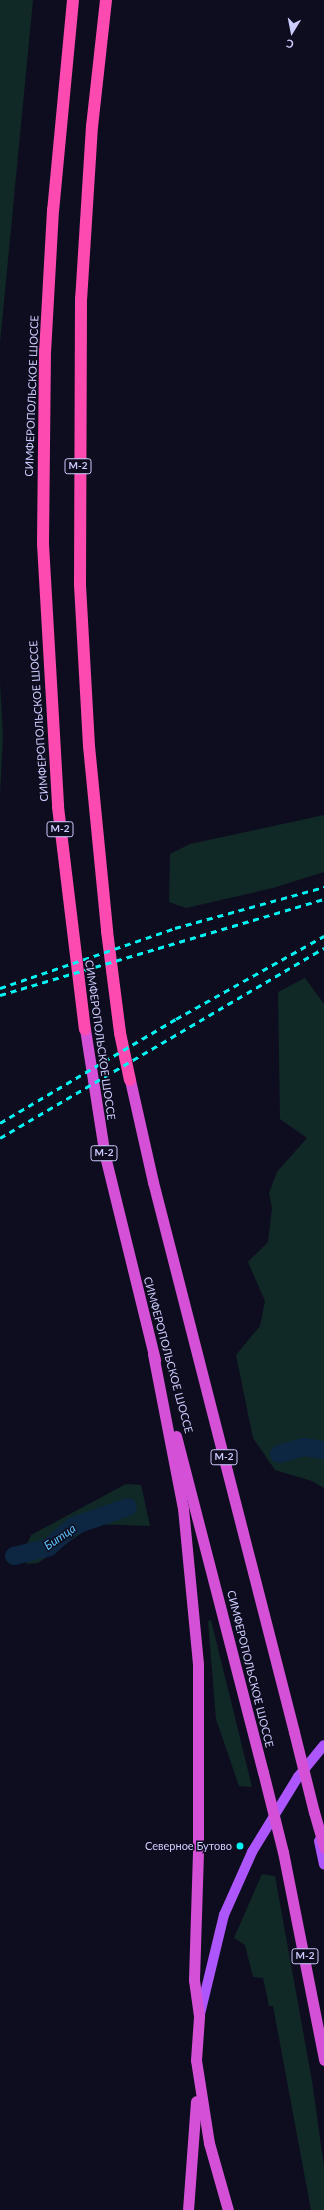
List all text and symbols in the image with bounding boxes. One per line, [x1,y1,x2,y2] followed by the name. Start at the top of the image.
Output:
[272,12,312,52] north arrow
[285,37,295,51] text: С
[23,315,41,477] street label: СИМФЕРОПОЛЬСКОЕ ШОССЕ
[64,458,92,474] road number: М-2
[27,640,51,802] street label: СИМФЕРОПОЛЬСКОЕ ШОССЕ
[46,821,74,837] road number: М-2
[82,959,118,1121] street label: СИМФЕРОПОЛЬСКОЕ ШОССЕ
[90,1145,118,1161] road number: М-2
[141,1275,195,1435] street label: СИМФЕРОПОЛЬСКОЕ ШОССЕ
[210,1449,238,1465] road number: М-2
[41,1521,79,1553] water label: Битца
[224,1589,276,1749] street label: СИМФЕРОПОЛЬСКОЕ ШОССЕ
[145,1839,232,1853] place label: Северное Бутово
[235,1841,245,1851] marker: Северное Бутово
[291,1948,319,1964] road number: М-2

